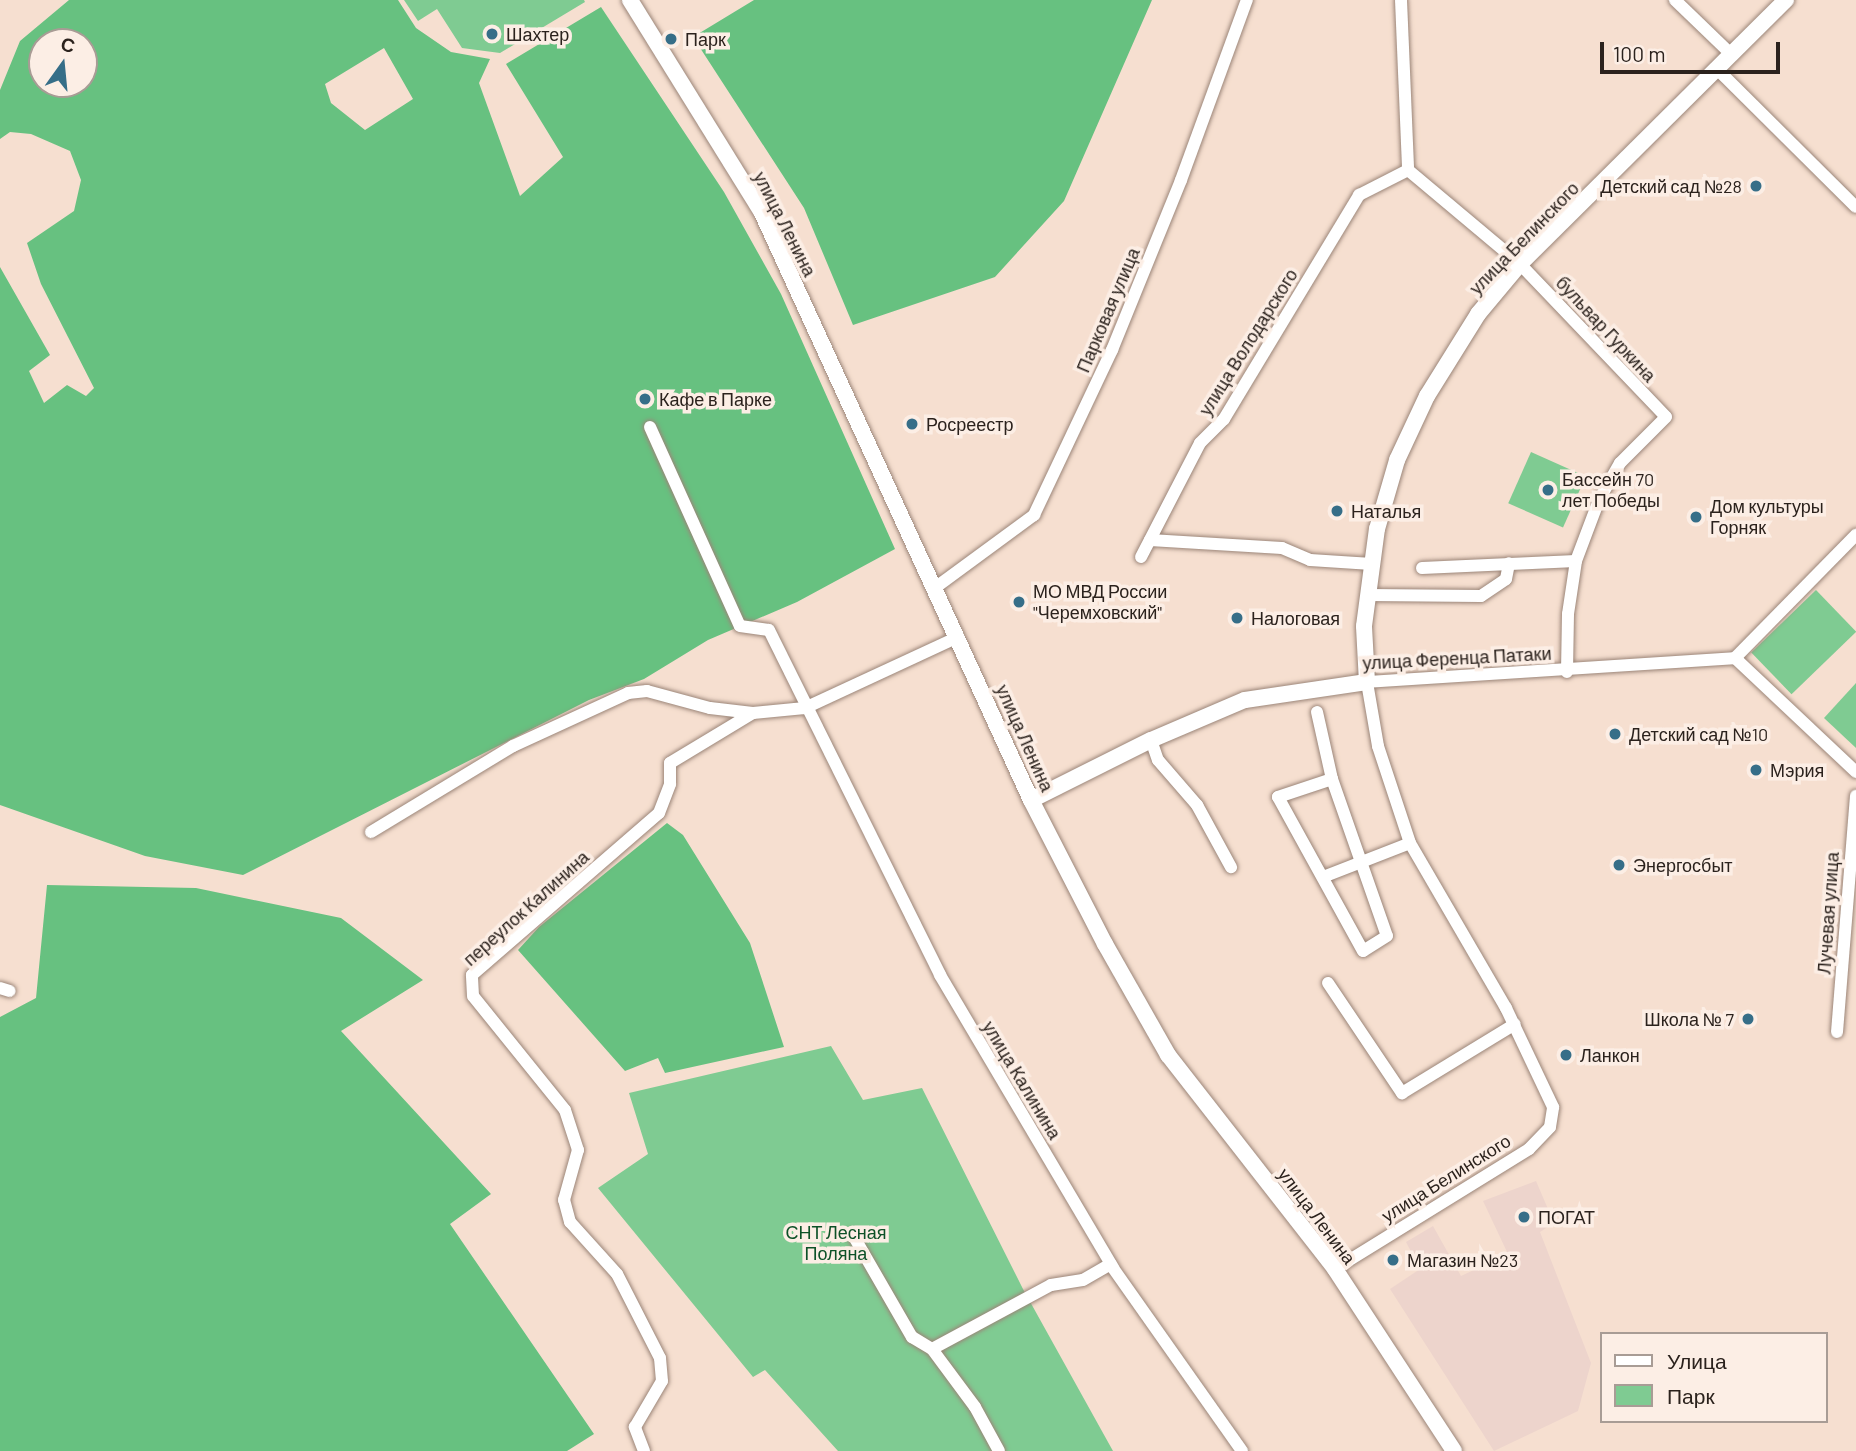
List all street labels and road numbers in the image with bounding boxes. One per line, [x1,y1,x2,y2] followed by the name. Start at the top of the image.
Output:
[749,168,821,280] street label: улица Ленина
[1465,177,1583,299] street label: улица Белинского
[1072,244,1144,376] street label: Парковая улица
[1194,265,1302,419] street label: улица Володарского
[1552,272,1660,386] street label: бульвар Гуркина
[1362,642,1552,674] street label: улица Ференца Патаки
[992,681,1058,795] street label: улица Ленина
[459,846,593,970] street label: переулок Калинина
[1813,851,1843,975] street label: Лучевая улица
[978,1017,1066,1143] street label: улица Калинина
[1377,1130,1515,1226] street label: улица Белинского
[1274,1164,1360,1268] street label: улица Ленина

